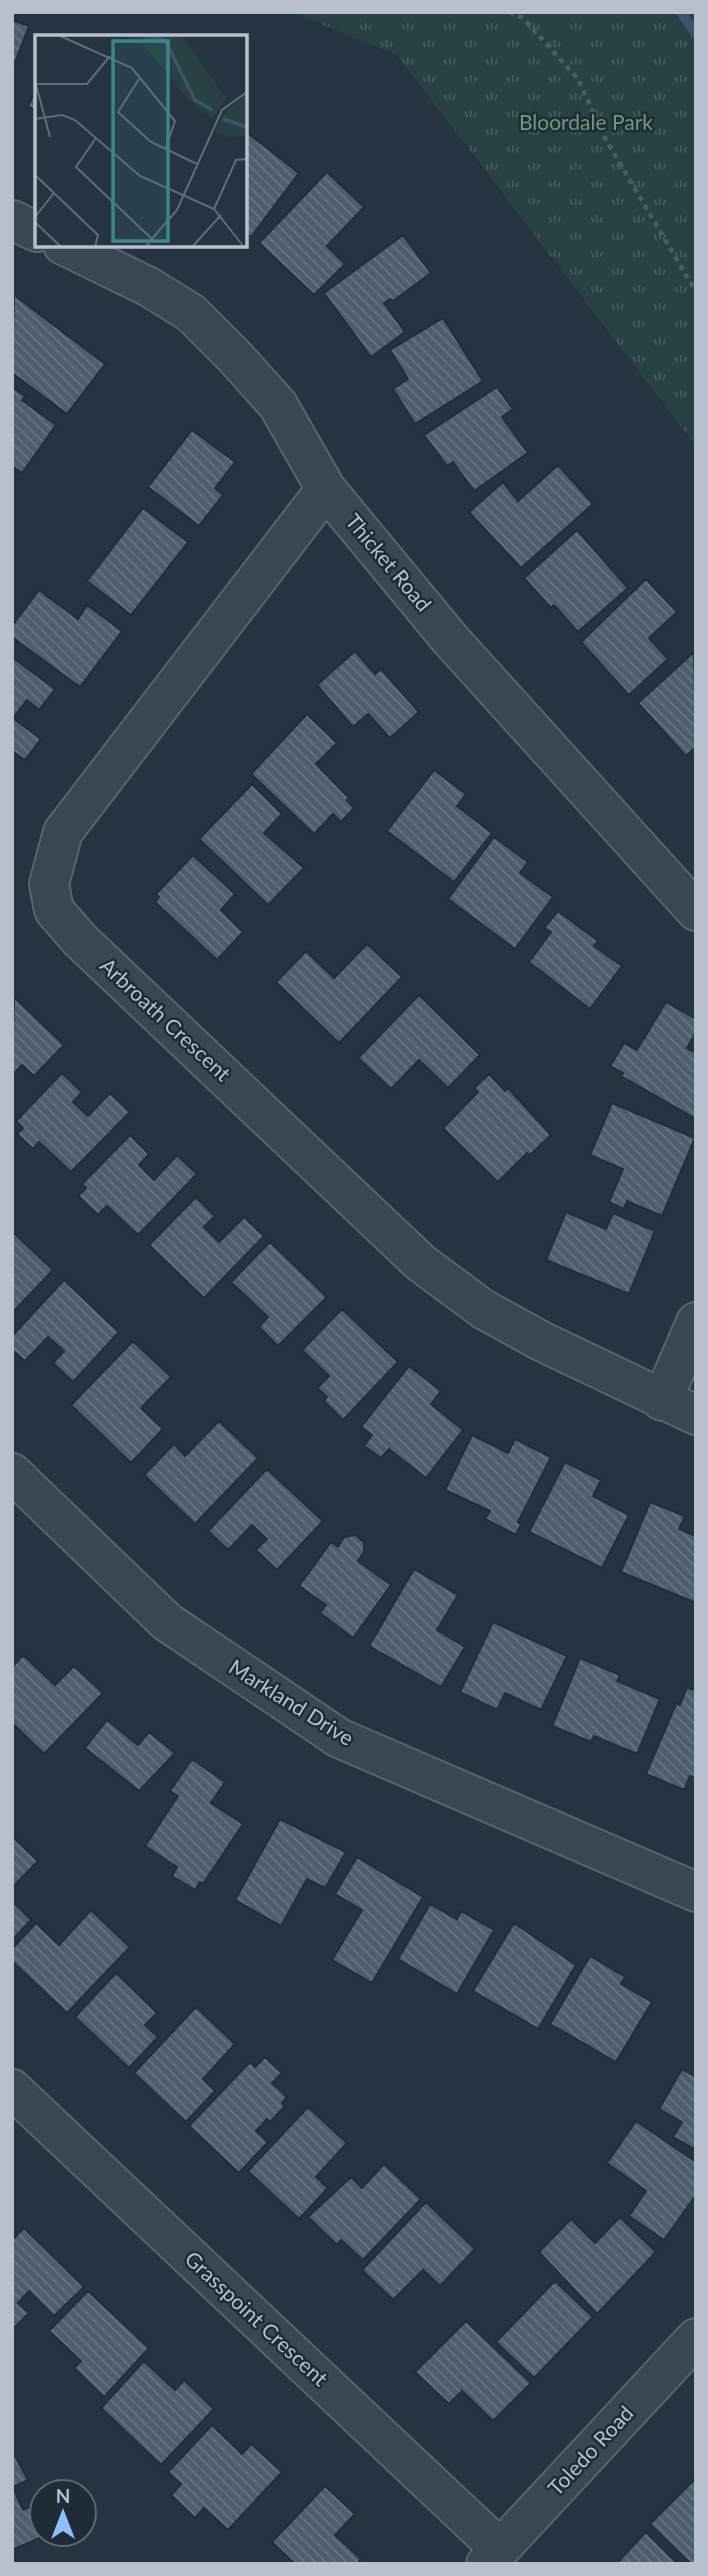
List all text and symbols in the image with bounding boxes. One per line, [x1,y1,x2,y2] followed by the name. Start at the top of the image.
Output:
[35,35,247,247] inset map
[519,109,653,134] park label: Bloordale Park
[341,508,437,616] street label: Thicket Road
[96,952,237,1086] street label: Arbroath Crescent
[225,1653,359,1750] street label: Markland Drive
[181,2245,334,2391] street label: Grasspoint Crescent
[542,2400,638,2500] street label: Toledo Road
[28,2478,98,2548] north arrow
[56,2484,70,2507] text: N

